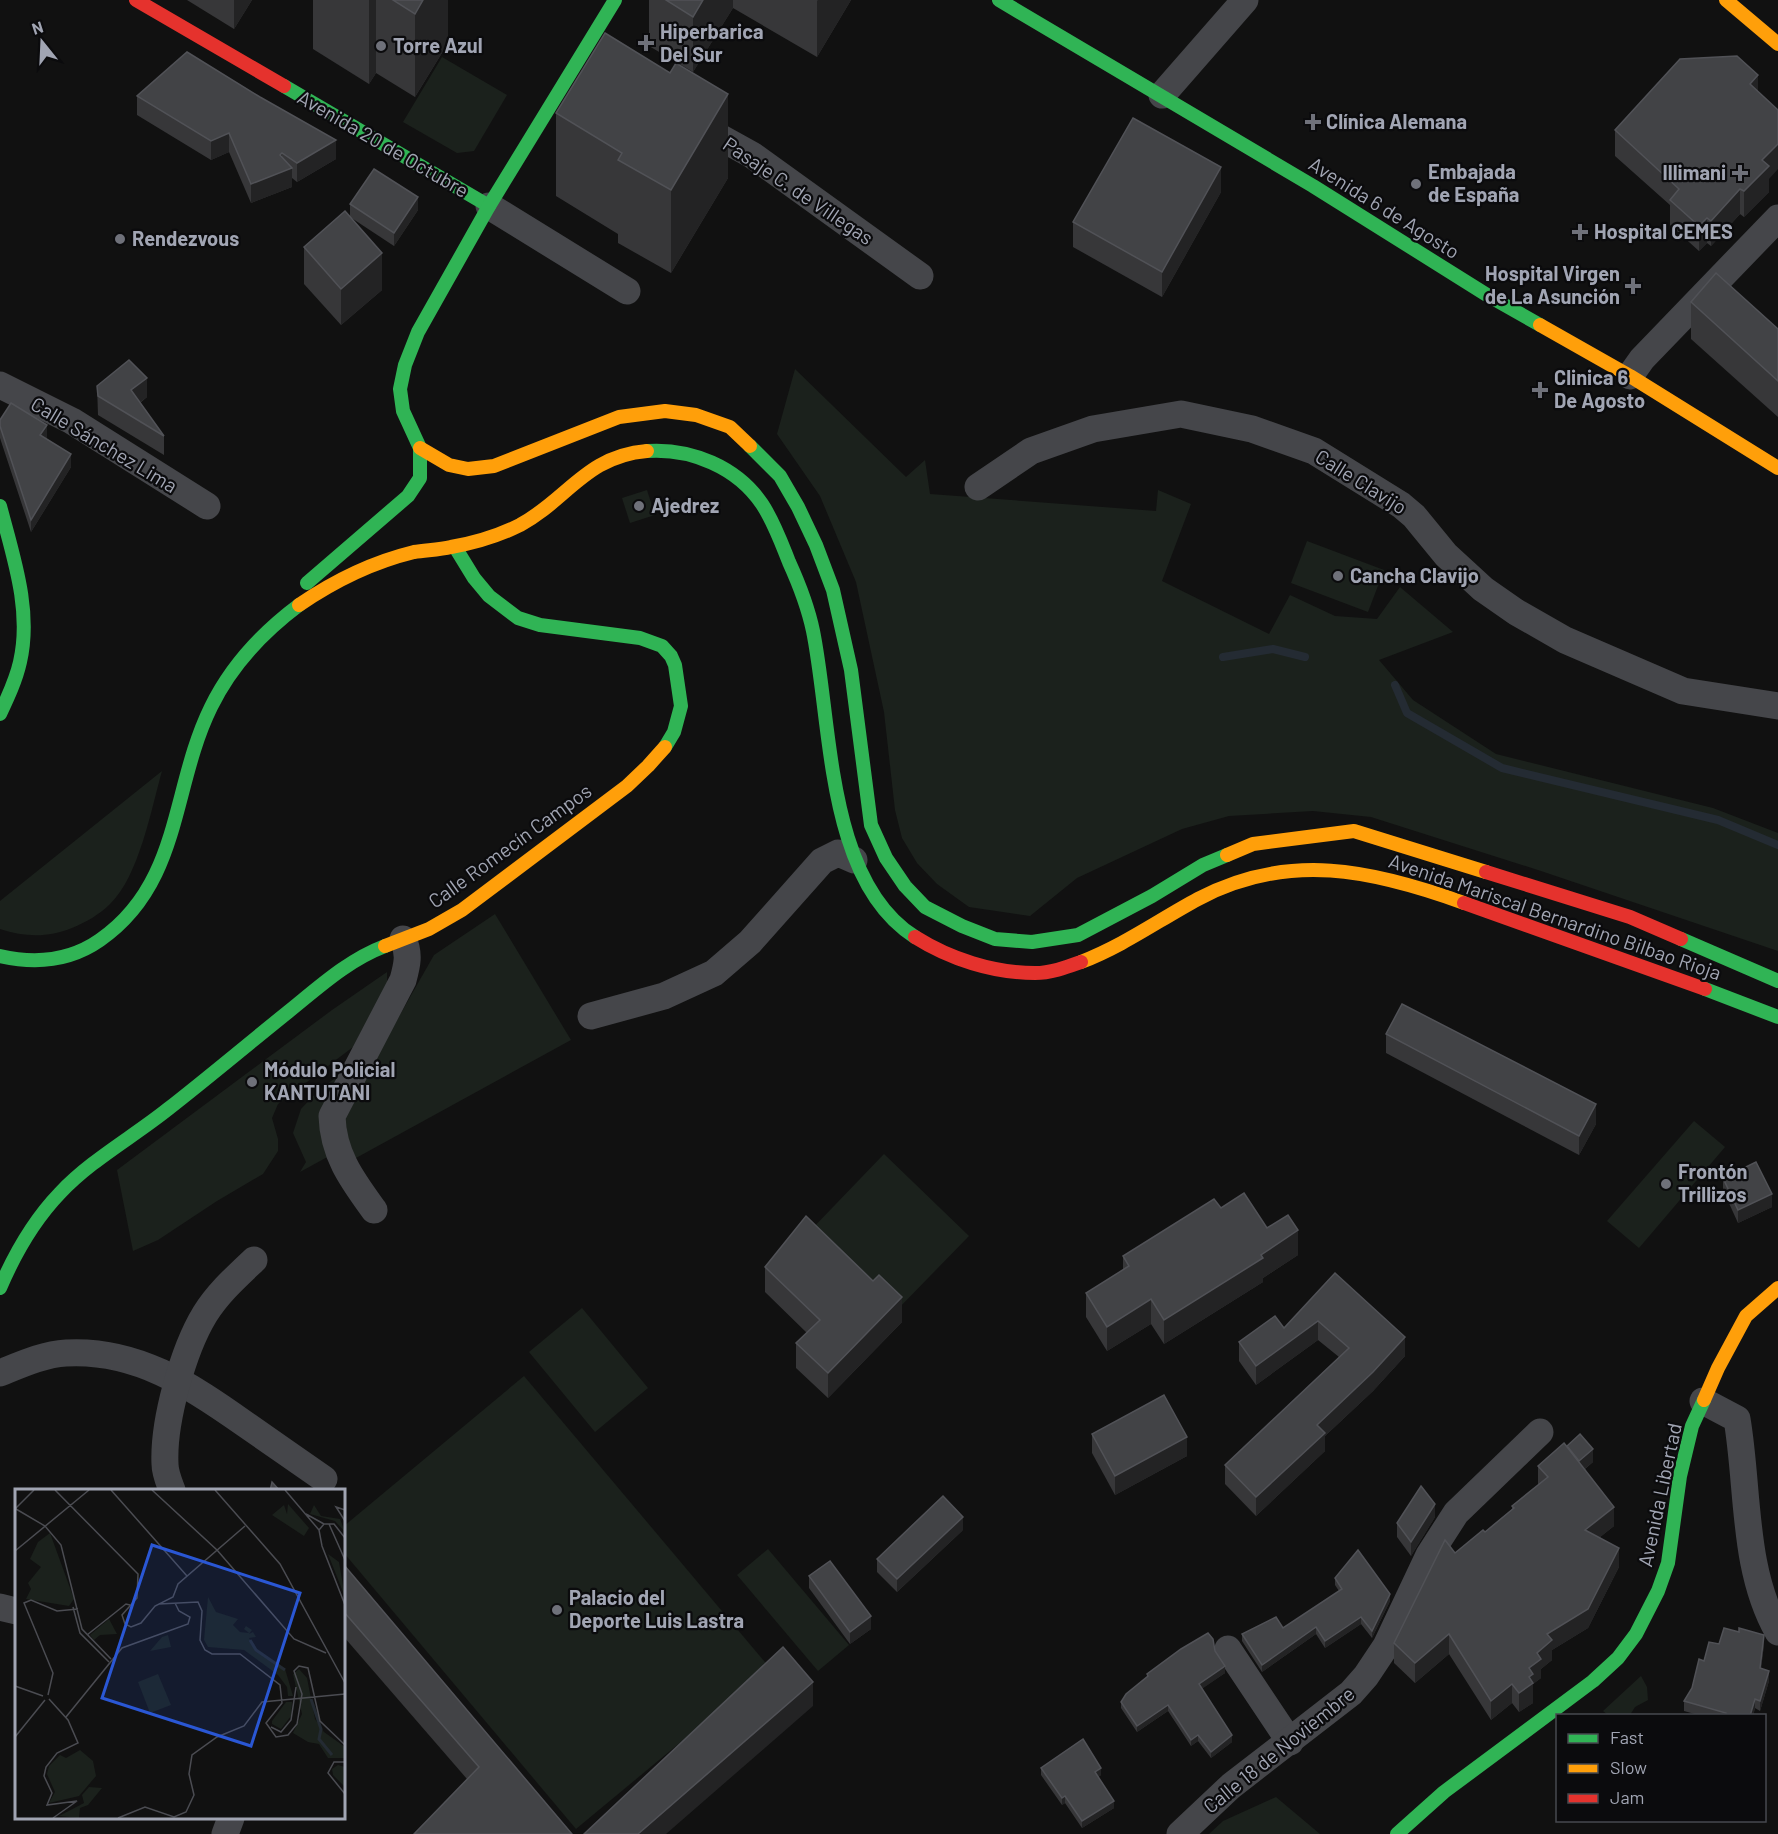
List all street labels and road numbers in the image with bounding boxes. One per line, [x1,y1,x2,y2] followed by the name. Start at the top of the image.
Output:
[294,84,473,202] street label: Avenida 20 de Octubre
[719,131,878,249] street label: Pasaje C. de Villegas
[1305,151,1464,263] street label: Avenida 6 de Agosto
[27,391,182,497] street label: Calle Sánchez Lima
[1311,444,1412,519] street label: Calle Clavijo
[423,778,596,912] street label: Calle Romecín Campos
[1386,848,1725,984] street label: Avenida Mariscal Bernardino Bilbao Rioja
[1632,1421,1686,1569] street label: Avenida Libertad
[1198,1681,1359,1818] street label: Calle 18 de Noviembre

